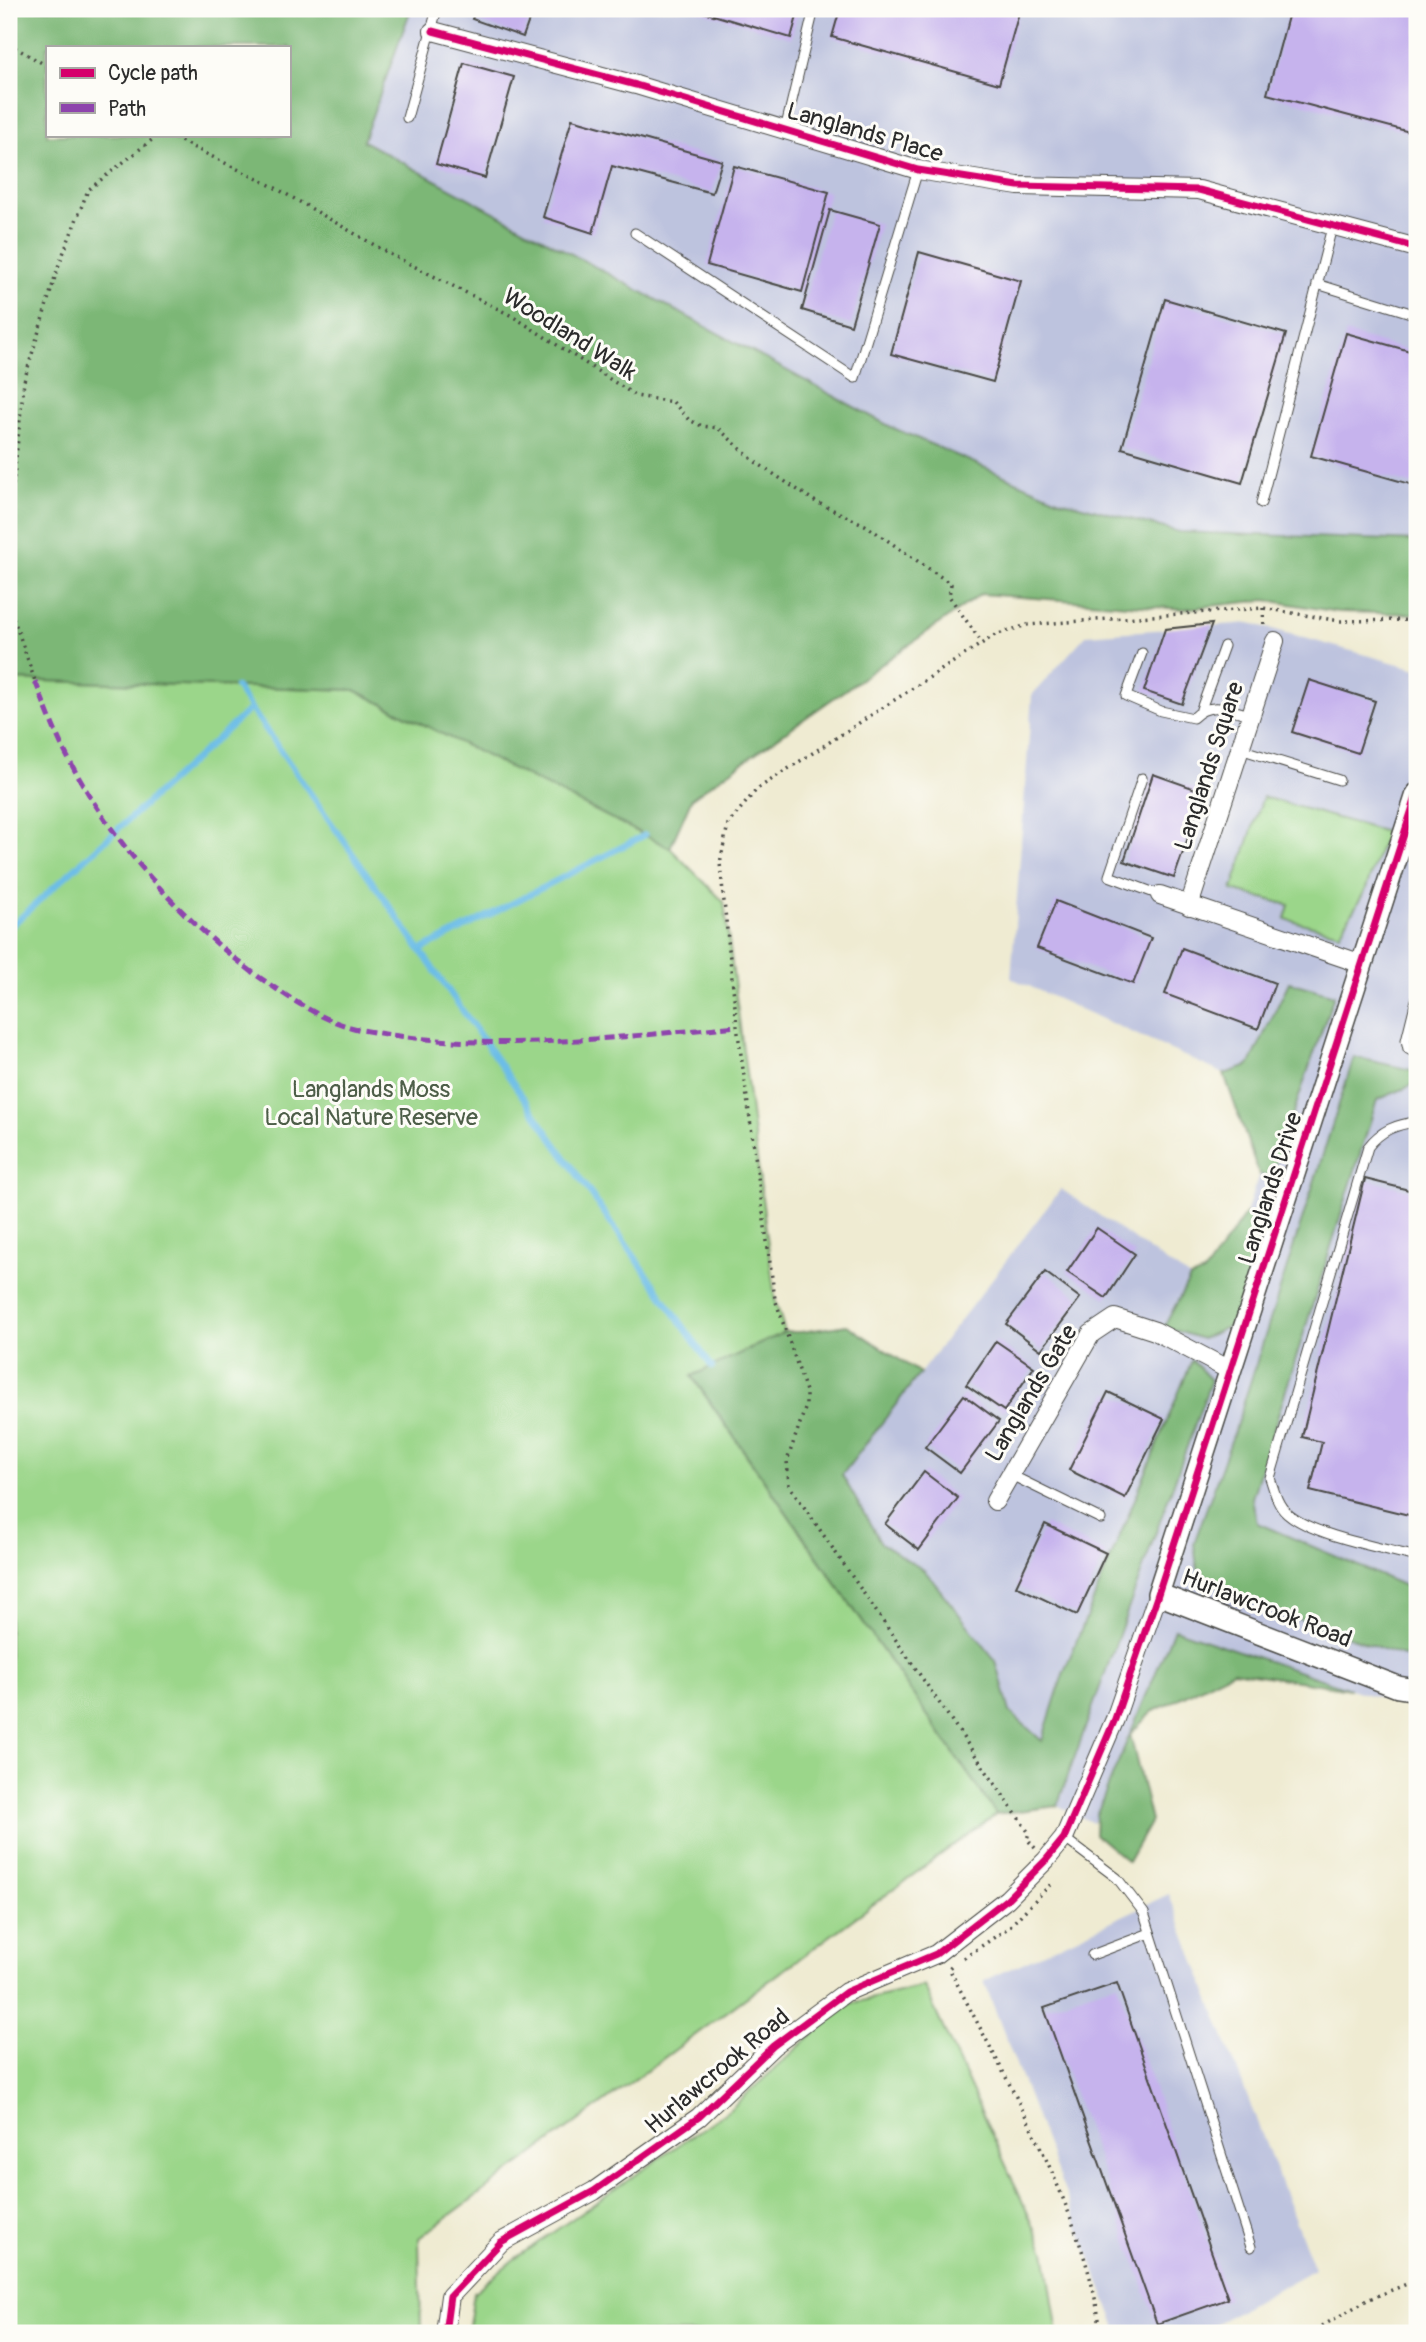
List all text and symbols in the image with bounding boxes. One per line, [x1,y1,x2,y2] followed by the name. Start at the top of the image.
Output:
[46,46,290,136] legend
[108,60,198,87] text: Cycle path
[108,96,146,123] text: Path
[783,96,946,169] street label: Langlands Place
[498,282,642,387] street label: Woodland Walk
[1169,678,1250,854] street label: Langlands Square
[264,1075,478,1132] park label: Langlands Moss Local Nature Reserve
[1232,1108,1309,1268] street label: Langlands Drive
[979,1319,1084,1467] street label: Langlands Gate
[1178,1563,1356,1654] street label: Hurlawcrook Road
[639,2002,796,2140] street label: Hurlawcrook Road

